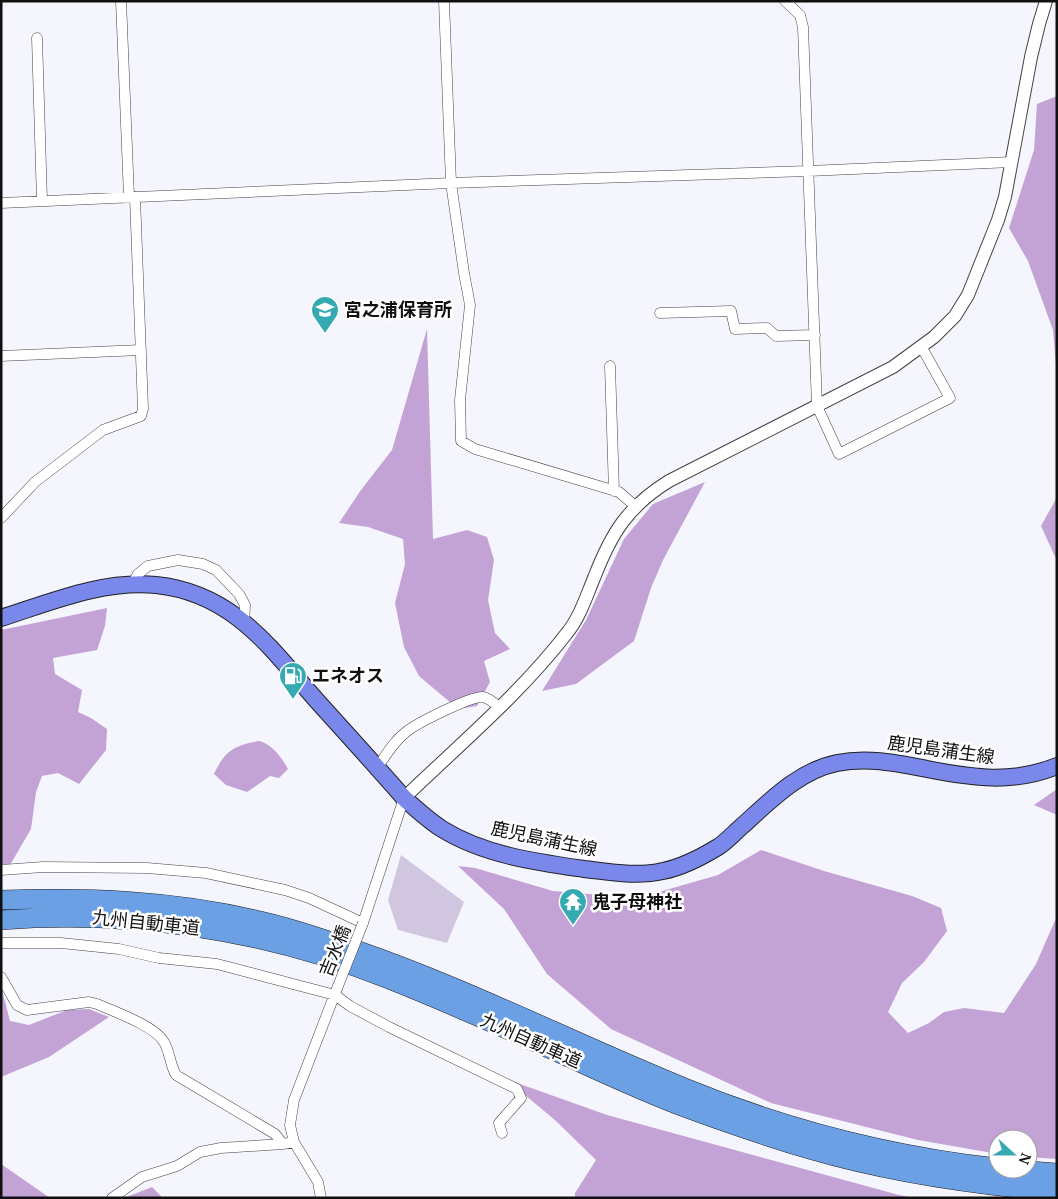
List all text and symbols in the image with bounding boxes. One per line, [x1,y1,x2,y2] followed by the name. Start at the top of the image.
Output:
[310,295,340,334] school or university icon: 宮之浦保育所
[344,297,452,321] place label: 宮之浦保育所
[278,661,308,700] fuel station icon: エネオス
[312,663,384,687] place label: エネオス
[886,730,996,768] street label: 鹿児島蒲生線
[489,815,600,861] street label: 鹿児島蒲生線
[558,887,588,926] temple icon: 鬼子母神社
[592,889,682,913] place label: 鬼子母神社
[91,904,201,940] street label: 九州自動車道
[313,921,355,980] street label: 吉水橋
[477,1007,586,1073] street label: 九州自動車道
[988,1129,1038,1179] north arrow
[1015,1150,1036,1168] text: N

